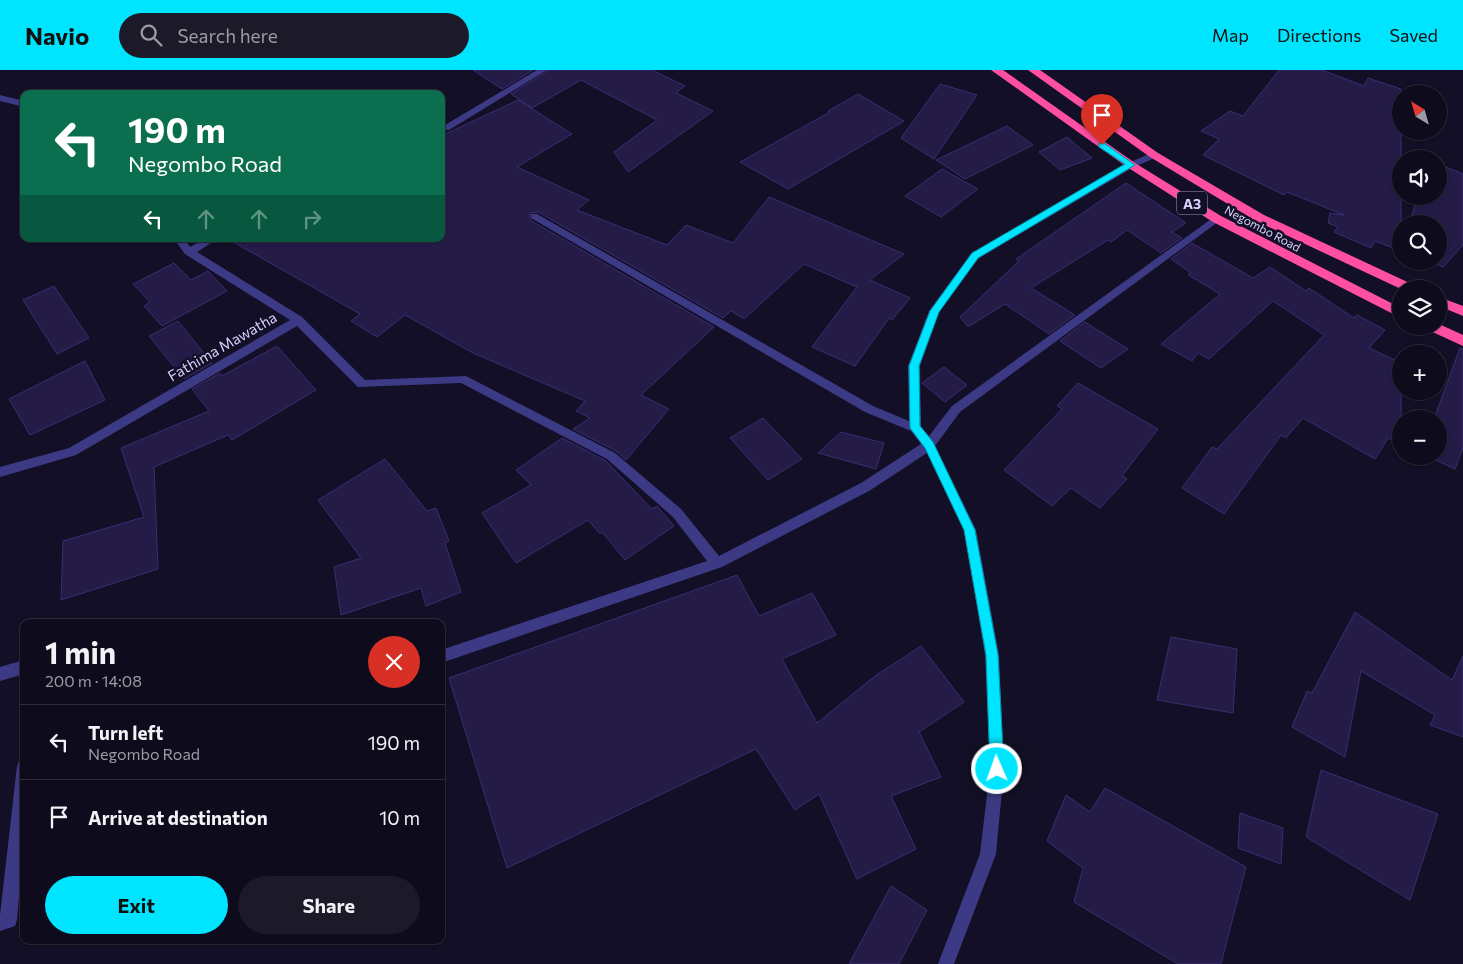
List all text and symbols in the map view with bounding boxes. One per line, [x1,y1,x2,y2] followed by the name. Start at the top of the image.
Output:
[119,13,469,58] search box
[25,21,89,50] text: Navio
[137,21,165,49] icon: search
[177,24,278,47] text: Search here
[1212,24,1249,46] text: Map
[1277,24,1361,46] text: Directions
[1389,24,1438,46] text: Saved
[1392,85,1448,140] north arrow
[1392,85,1447,465] map controls
[1081,94,1123,145] pin
[1088,101,1116,129] icon: arrive
[128,107,226,150] text: 190 m
[45,110,110,175] icon: left
[128,150,282,177] text: Negombo Road
[1392,150,1447,205] button: sound
[1177,192,1207,214] road number: A3
[1223,202,1303,254] street label: Negombo Road
[139,205,167,233] icon: left
[192,205,220,233] icon: ahead
[245,205,273,233] icon: ahead
[298,205,326,233] icon: right
[1392,215,1447,270] button: search
[1392,280,1447,335] button: layers
[164,308,280,384] street label: Fathima Mawatha
[1392,345,1447,400] button: +
[1392,410,1447,465] button: −
[45,633,116,670] text: 1 min
[368,636,420,688] button: close
[45,671,142,690] text: 200 m · 14:08
[88,721,163,744] text: Turn left
[45,728,73,756] icon: left
[368,731,420,754] text: 190 m
[970,742,1022,794] position arrow
[88,744,200,763] text: Negombo Road
[45,803,73,831] icon: arrive
[88,806,268,829] text: Arrive at destination
[379,806,420,829] text: 10 m
[45,876,228,934] button: Exit
[238,876,420,934] button: Share

